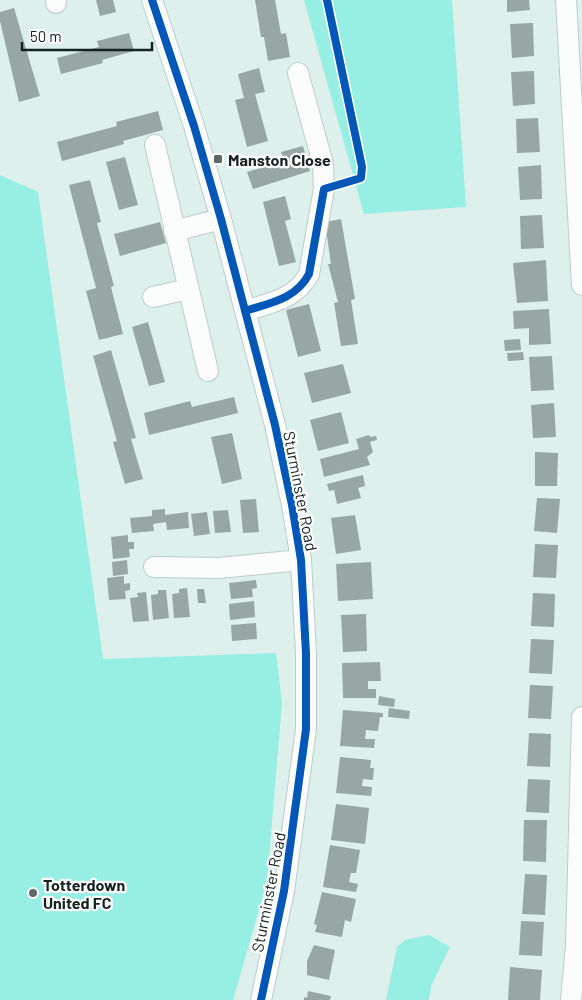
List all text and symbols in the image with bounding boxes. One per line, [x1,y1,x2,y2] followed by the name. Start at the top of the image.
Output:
[22,20,152,52] scale bar
[30,27,62,45] text: 50 m
[228,150,331,169] place label: Manston Close
[212,153,224,165] marker: Manston Close
[280,429,322,553] street label: Sturminster Road
[247,830,289,954] street label: Sturminster Road
[43,875,125,912] place label: Totterdown United FC
[27,887,39,899] marker: Totterdown United FC

